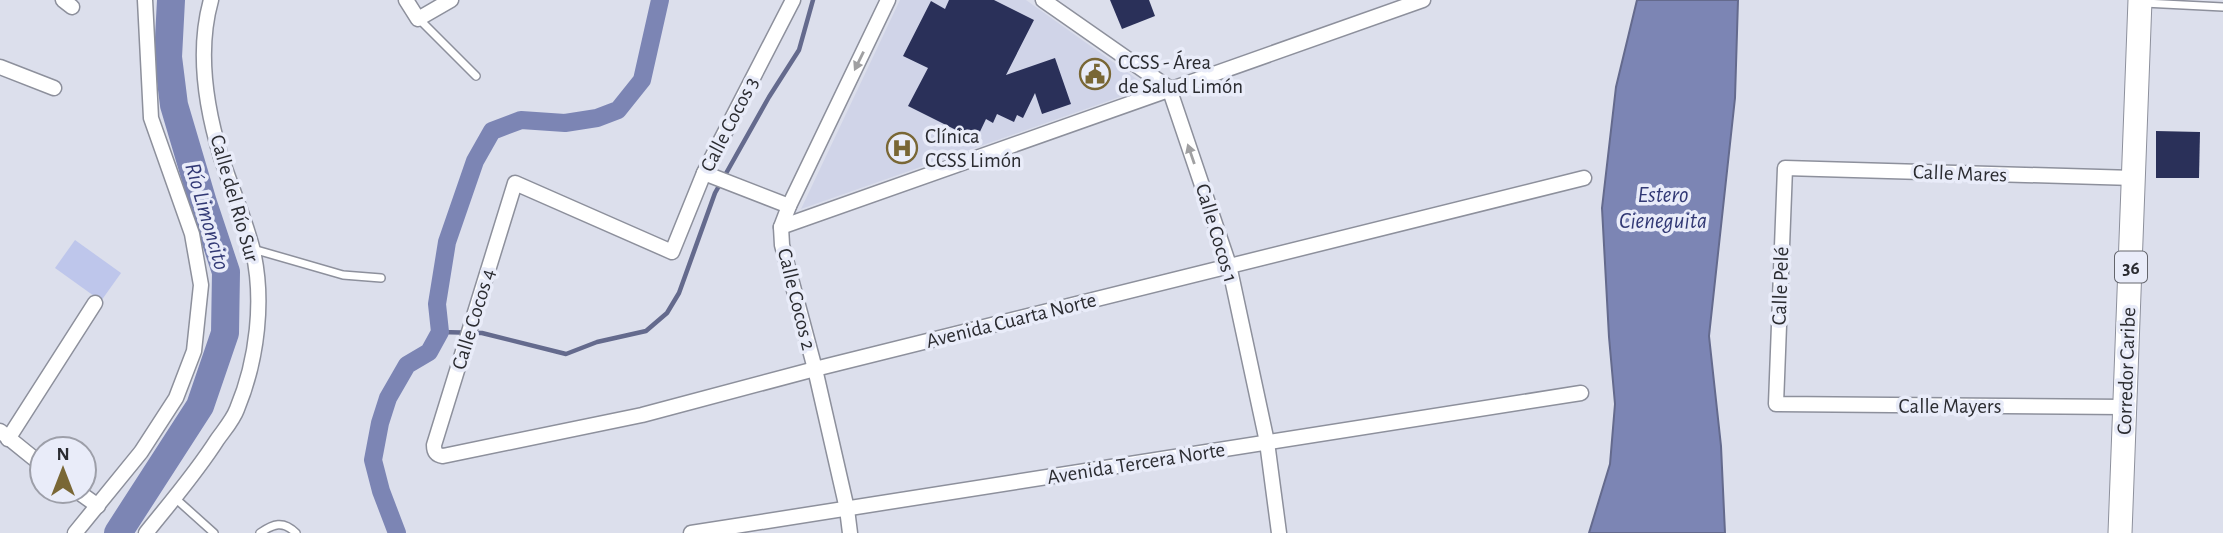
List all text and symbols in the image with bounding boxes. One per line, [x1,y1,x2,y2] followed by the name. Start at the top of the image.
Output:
[1118,50,1243,97] place label: CCSS - Área de Salud Limón
[853,51,864,71] one-way arrow
[1078,57,1112,91] public building icon: CCSS - Área de Salud Limón
[697,73,762,175] street label: Calle Cocos 3
[925,126,1022,171] place label: Clínica CCSS Limón
[885,131,919,165] hospital icon: Clínica CCSS Limón
[206,132,263,264] street label: Calle del Río Sur
[1185,144,1196,165] one-way arrow
[180,160,233,273] water label: Río Limoncito
[1913,161,2007,186] street label: Calle Mares
[1192,181,1241,285] street label: Calle Cocos 1
[1619,184,1707,233] water label: Estero Cieneguita
[774,246,819,352] street label: Calle Cocos 2
[1769,246,1792,326] street label: Calle Pelé
[2115,252,2147,282] road number: 36
[448,266,499,372] street label: Calle Cocos 4
[924,289,1098,352] street label: Avenida Cuarta Norte
[2114,307,2139,435] street label: Corredor Caribe
[1899,396,2001,417] street label: Calle Mayers
[28,435,98,505] north arrow
[1046,439,1226,488] street label: Avenida Tercera Norte
[56,445,70,464] text: N

